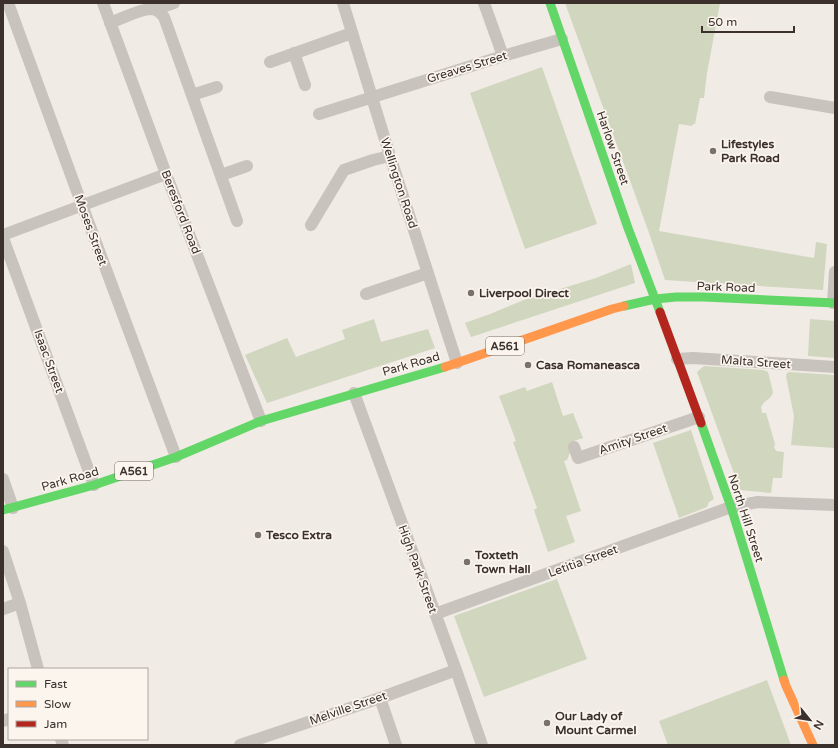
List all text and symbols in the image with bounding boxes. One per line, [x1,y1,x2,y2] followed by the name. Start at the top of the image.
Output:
[702,8,794,34] scale bar
[708,15,737,29] text: 50 m
[425,48,509,86] street label: Greaves Street
[594,109,632,187] street label: Harlow Street
[378,136,420,230] street label: Wellington Road
[721,137,780,165] place label: Lifestyles Park Road
[708,146,718,156] marker: Lifestyles Park Road
[159,168,203,256] street label: Beresford Road
[72,193,110,268] street label: Moses Street
[696,279,756,295] street label: Park Road
[479,286,569,301] place label: Liverpool Direct
[466,288,476,298] marker: Liverpool Direct
[31,327,67,395] street label: Isaac Street
[486,337,524,355] road number: A561
[381,349,441,379] street label: Park Road
[721,353,792,371] street label: Malta Street
[536,358,640,372] place label: Casa Romaneasca
[523,360,533,370] marker: Casa Romaneasca
[597,421,669,457] street label: Amity Street
[115,462,153,480] road number: A561
[40,464,100,494] street label: Park Road
[725,472,767,564] street label: North Hill Street
[396,523,441,615] street label: High Park Street
[265,528,332,542] place label: Tesco Extra
[253,530,263,540] marker: Tesco Extra
[546,542,620,580] street label: Letitia Street
[474,548,530,576] place label: Toxteth Town Hall
[462,557,472,567] marker: Toxteth Town Hall
[8,668,148,740] legend
[44,677,68,691] text: Fast
[308,688,389,728] street label: Melville Street
[44,697,71,711] text: Slow
[790,700,830,740] north arrow
[555,709,636,737] place label: Our Lady of Mount Carmel
[44,717,67,731] text: Jam
[542,718,552,728] marker: Our Lady of Mount Carmel
[810,718,826,732] text: N

